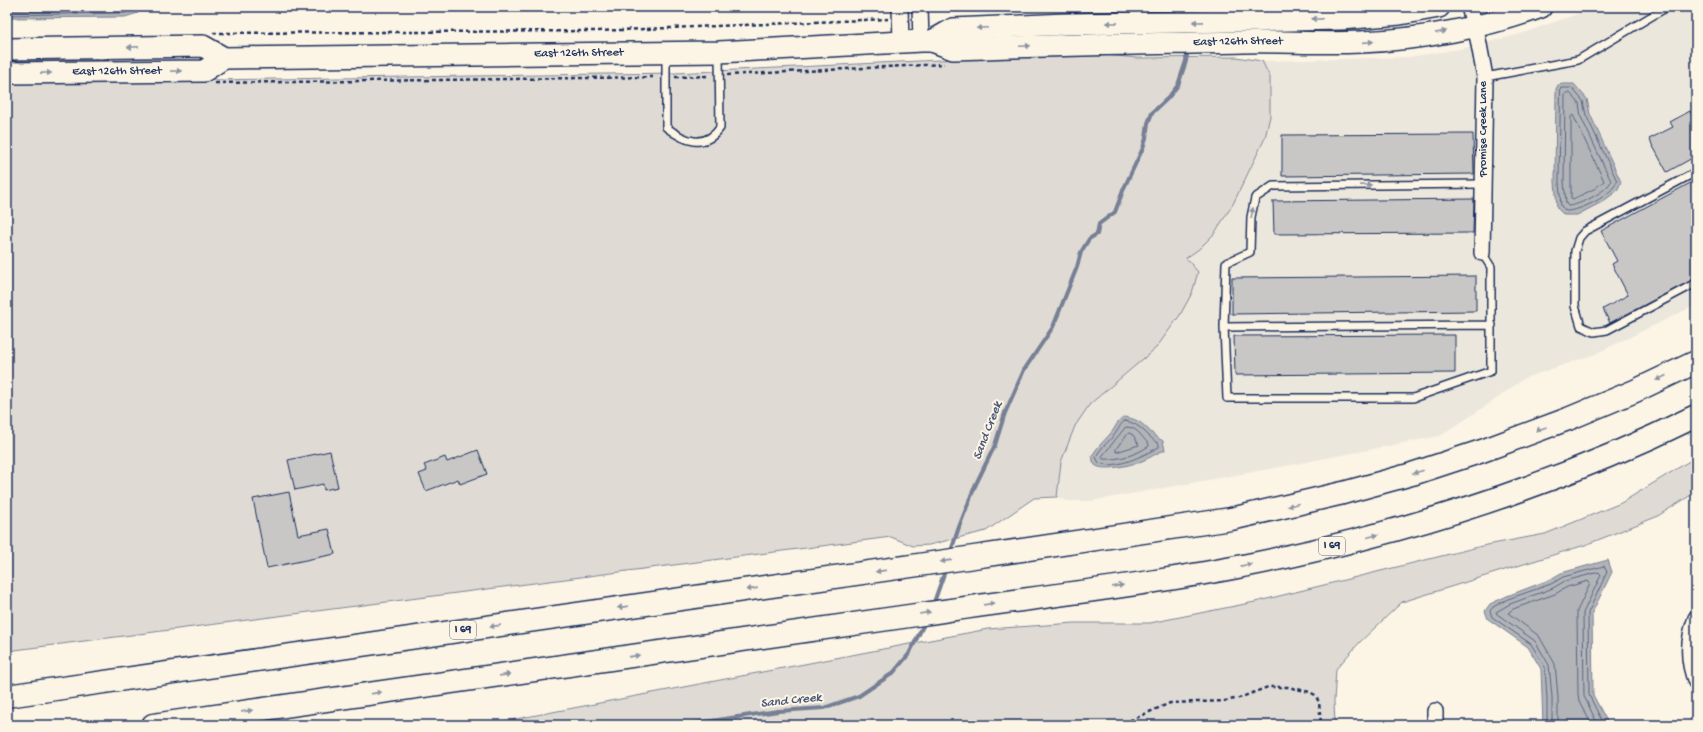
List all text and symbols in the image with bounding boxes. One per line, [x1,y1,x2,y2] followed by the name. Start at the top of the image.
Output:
[1310,16,1323,22] one-way arrow
[1191,19,1204,25] one-way arrow
[1105,20,1118,26] one-way arrow
[976,24,988,31] one-way arrow
[1435,29,1447,35] one-way arrow
[1193,35,1284,50] street label: East 126th Street
[1362,38,1374,45] one-way arrow
[1019,43,1032,49] one-way arrow
[126,44,139,50] one-way arrow
[534,46,625,61] street label: East 126th Street
[72,64,163,79] street label: East 126th Street
[170,68,182,75] one-way arrow
[40,70,53,76] one-way arrow
[1477,80,1491,178] street label: Promise Creek Lane
[1360,182,1373,188] one-way arrow
[1249,207,1255,219] one-way arrow
[1655,375,1666,381] one-way arrow
[970,399,1006,462] water label: Sand Creek
[1535,427,1547,433] one-way arrow
[1412,469,1424,475] one-way arrow
[1287,503,1299,509] one-way arrow
[1367,533,1379,539] one-way arrow
[1319,537,1345,555] road number: I 69
[940,558,953,564] one-way arrow
[1240,562,1253,568] one-way arrow
[875,568,887,574] one-way arrow
[1112,583,1124,589] one-way arrow
[746,586,758,592] one-way arrow
[983,601,995,607] one-way arrow
[617,604,629,610] one-way arrow
[919,610,931,616] one-way arrow
[450,621,476,639] road number: I 69
[488,623,501,629] one-way arrow
[627,653,640,659] one-way arrow
[499,672,511,678] one-way arrow
[370,690,382,696] one-way arrow
[760,690,823,712] water label: Sand Creek
[241,708,254,714] one-way arrow

